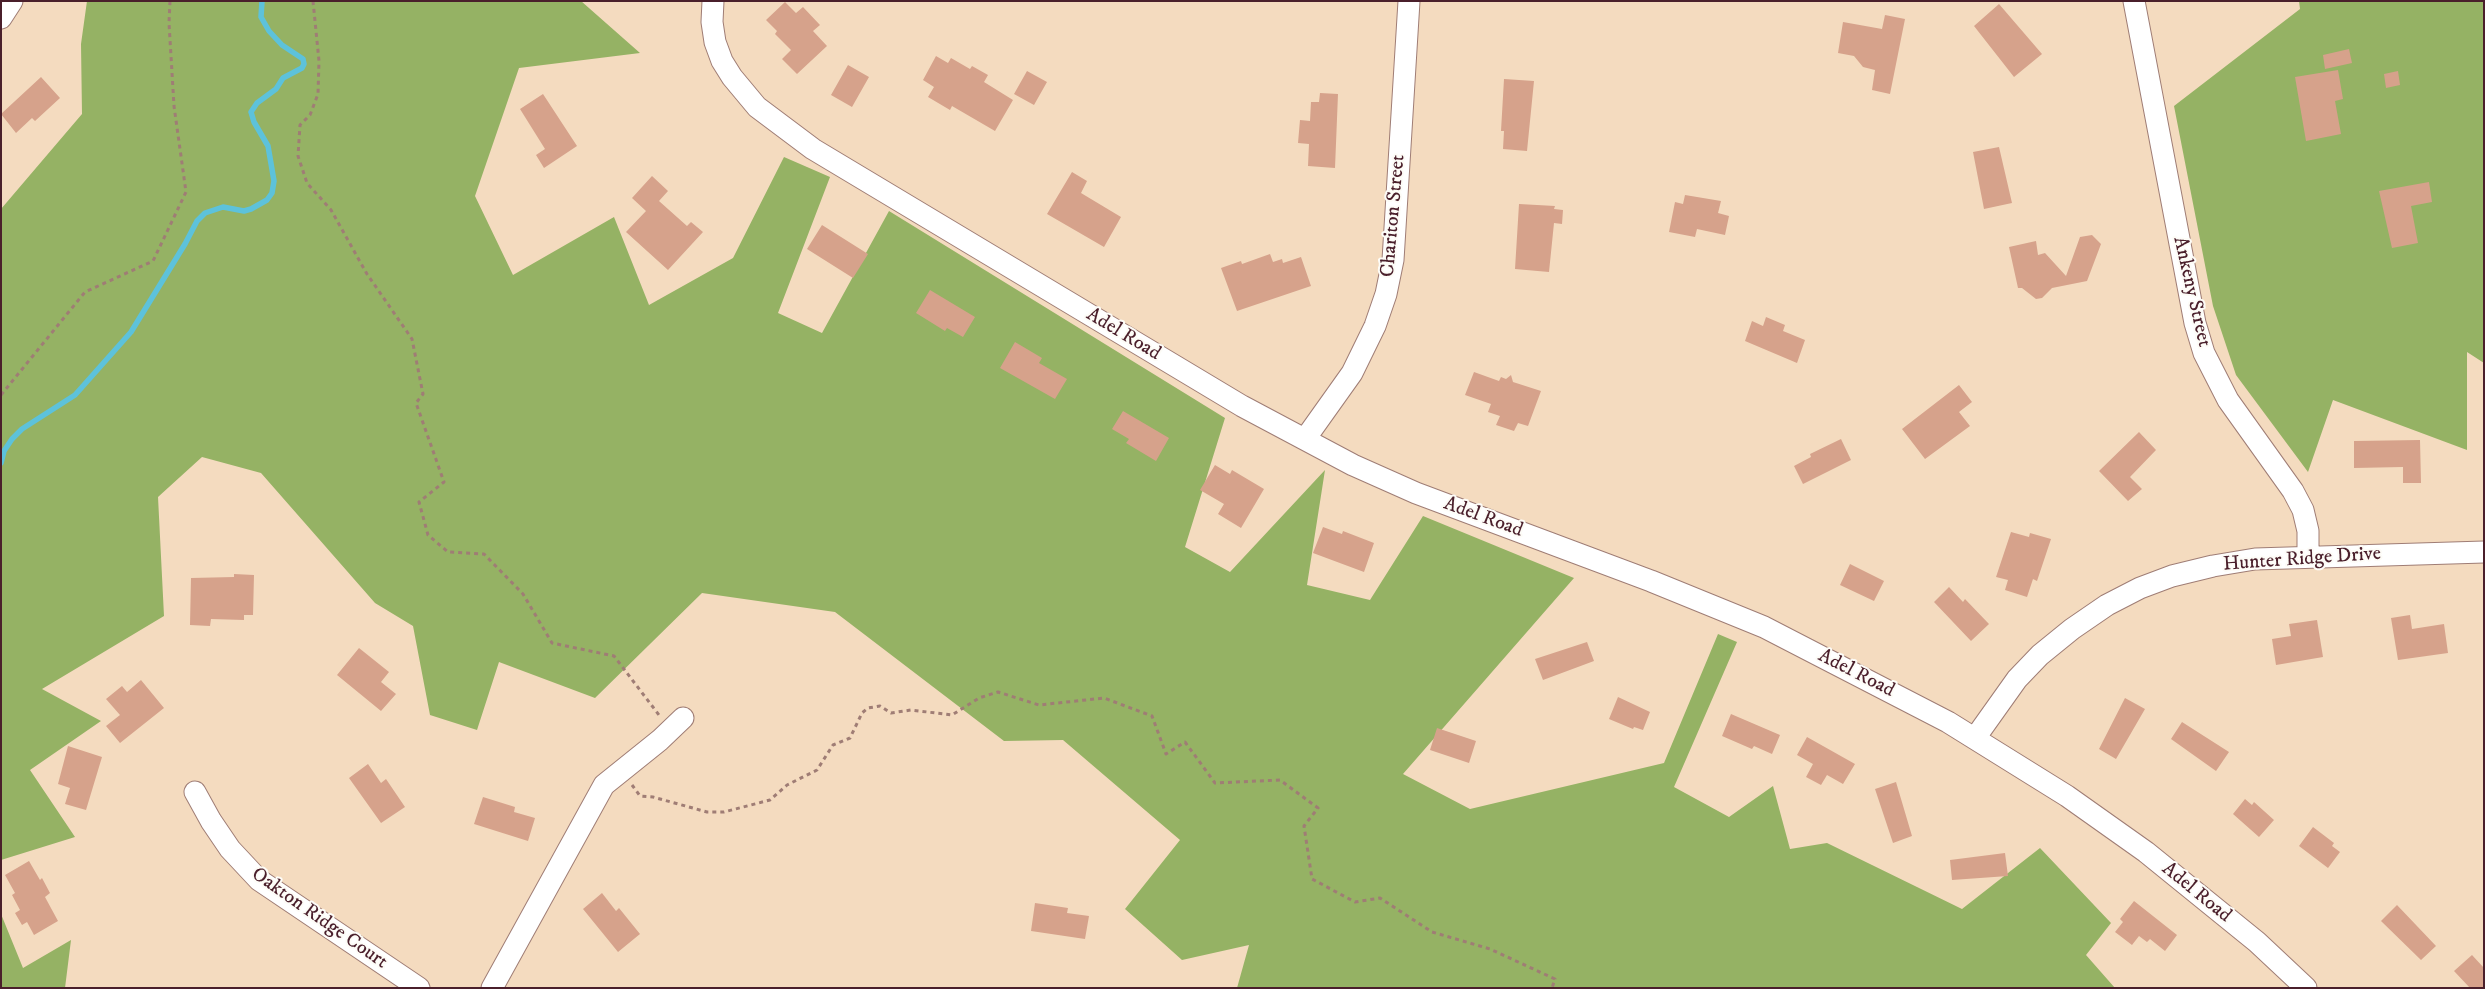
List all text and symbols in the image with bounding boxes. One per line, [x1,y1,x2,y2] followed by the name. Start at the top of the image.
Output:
[1377,154,1411,278] street label: Chariton Street
[2167,234,2215,350] street label: Ankeny Street
[1081,303,1165,367] street label: Adel Road
[1440,493,1526,543] street label: Adel Road
[2222,543,2382,577] street label: Hunter Ridge Drive
[1814,645,1898,703] street label: Adel Road
[2156,858,2236,928] street label: Adel Road
[246,863,392,975] street label: Oakton Ridge Court

